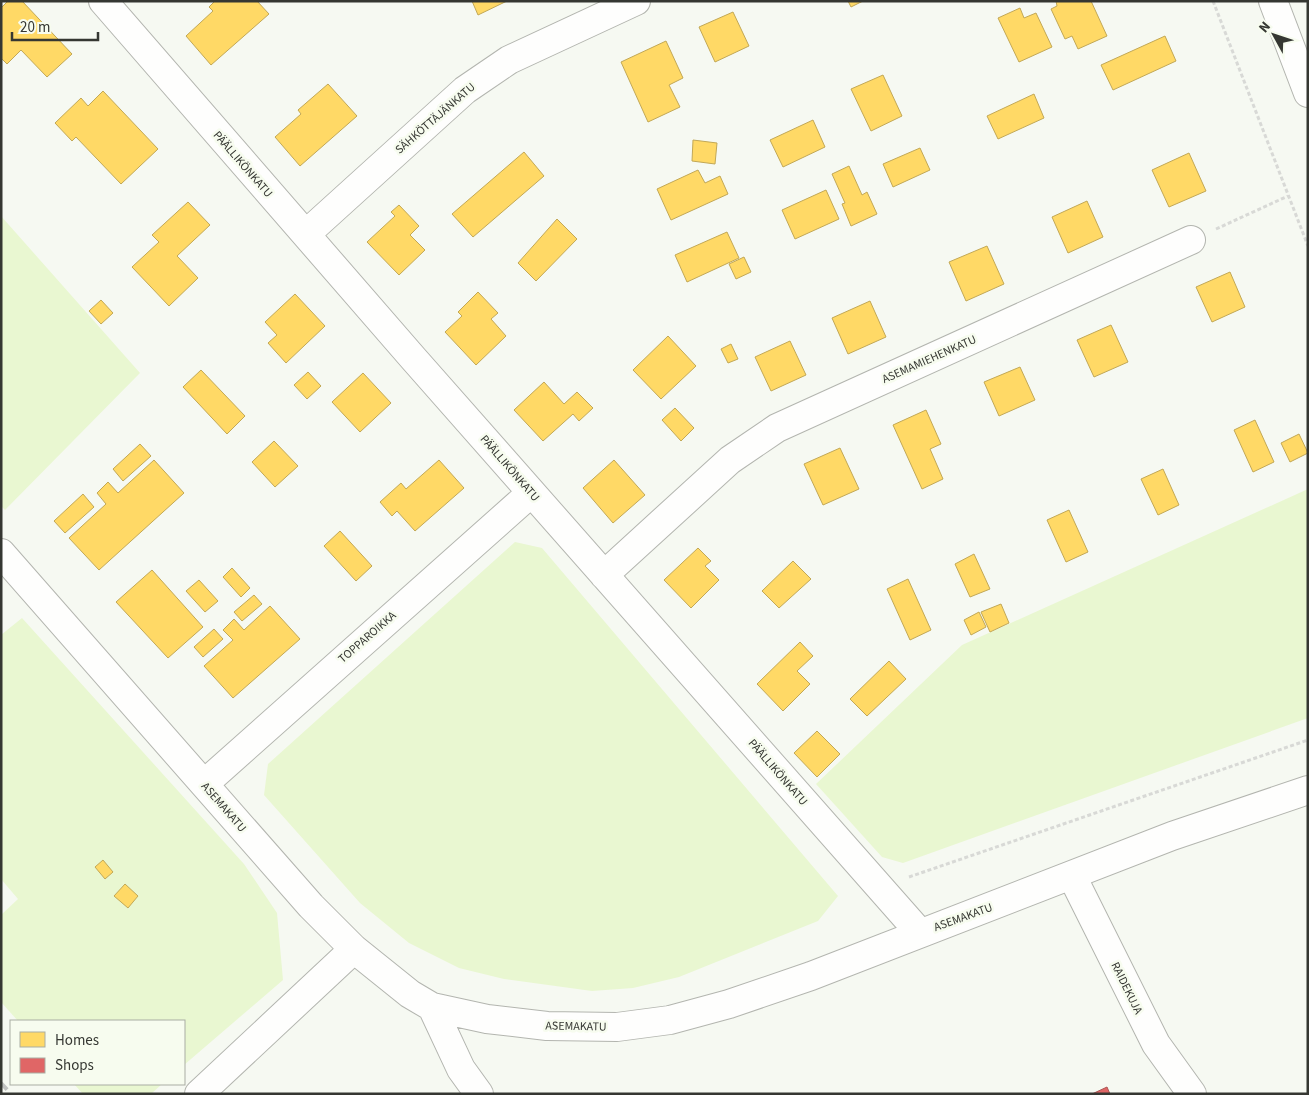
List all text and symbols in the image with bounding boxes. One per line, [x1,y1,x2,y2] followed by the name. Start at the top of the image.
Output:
[12,10,99,42] scale bar
[1249,10,1299,60] north arrow
[20,17,50,38] text: 20 m
[1254,17,1275,37] text: N
[392,79,479,158] street label: SÄHKÖTTÄJÄNKATU
[209,127,276,201] street label: PÄÄLLIKÖNKATU
[879,331,979,388] street label: ASEMAMIEHENKATU
[476,431,543,505] street label: PÄÄLLIKÖNKATU
[335,607,400,667] street label: TOPPAROIKKA
[744,735,811,809] street label: PÄÄLLIKÖNKATU
[197,779,250,836] street label: ASEMAKATU
[931,899,995,936] street label: ASEMAKATU
[1107,959,1147,1018] street label: RAIDEKUJA
[545,1017,607,1036] street label: ASEMAKATU
[10,1020,185,1085] legend
[55,1030,99,1051] text: Homes
[55,1055,94,1076] text: Shops

